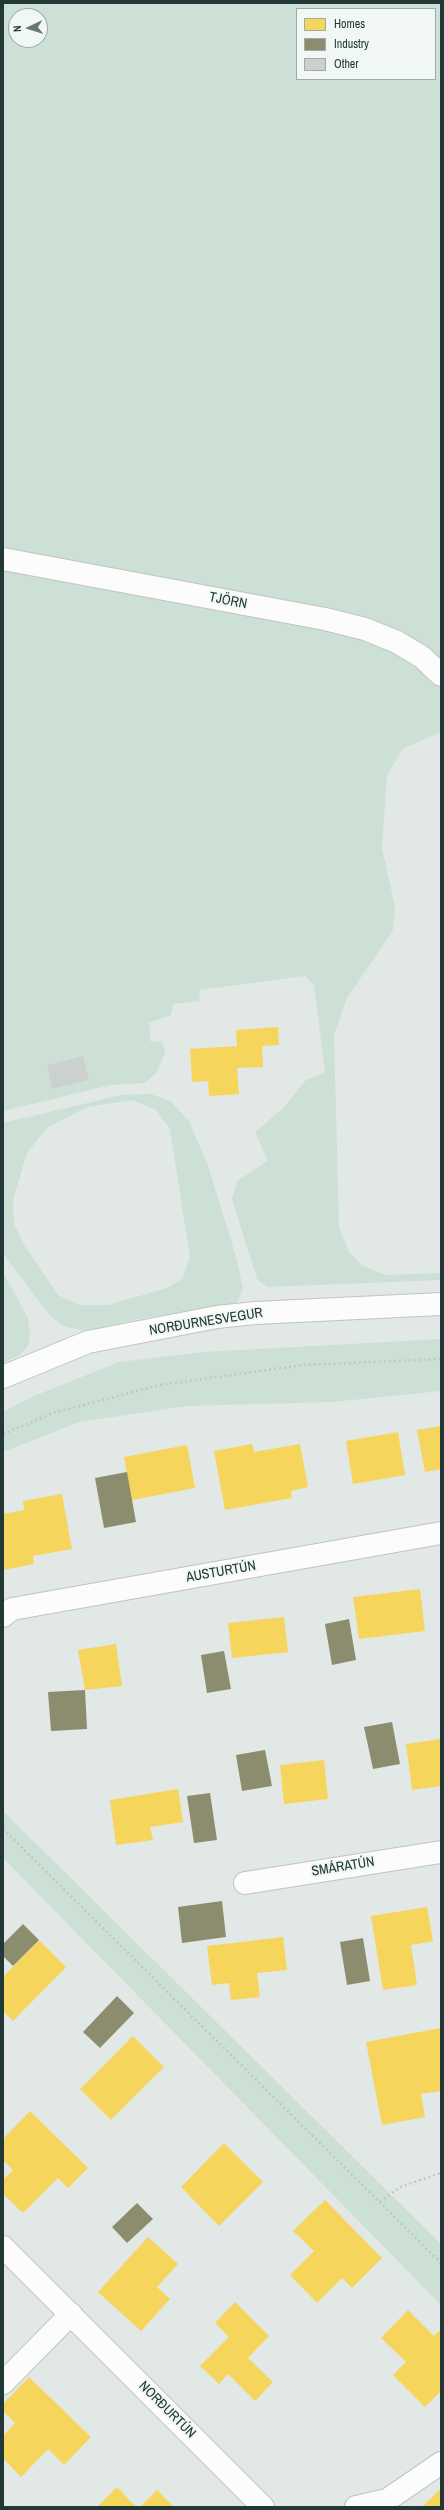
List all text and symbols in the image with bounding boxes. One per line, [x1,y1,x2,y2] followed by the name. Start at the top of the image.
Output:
[8,8,48,48] north arrow
[296,8,436,80] legend
[334,16,365,32] text: Homes
[10,25,24,33] text: N
[334,36,369,52] text: Industry
[334,56,359,72] text: Other
[208,589,248,613] street label: TJÖRN
[148,1305,264,1339] street label: NORÐURNESVEGUR
[185,1558,257,1586] street label: AUSTURTÚN
[310,1854,376,1880] street label: SMÁRATÚN
[135,2378,199,2442] street label: NORÐURTÚN

